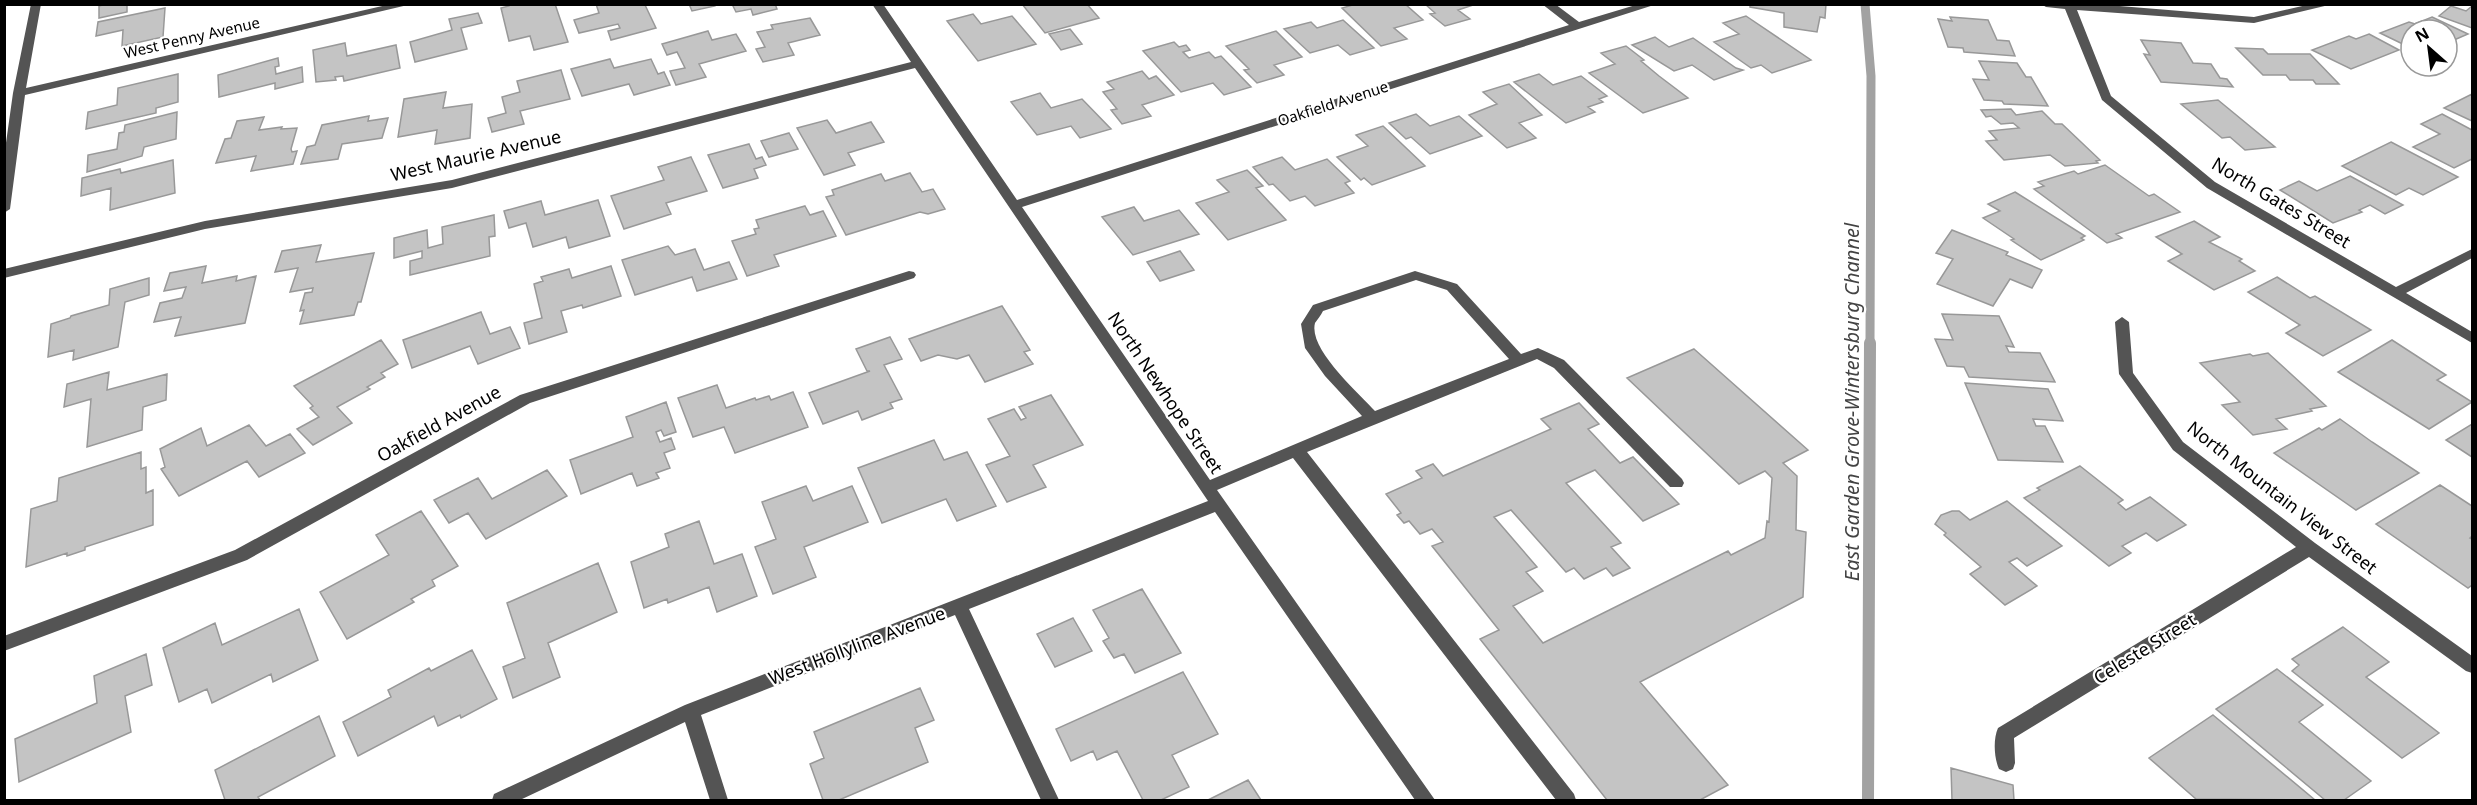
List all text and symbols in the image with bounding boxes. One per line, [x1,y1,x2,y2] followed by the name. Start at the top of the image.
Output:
[122,12,262,62] street label: West Penny Avenue
[2399,18,2459,78] north arrow
[2411,22,2433,48] text: N
[1275,76,1391,130] street label: Oakfield Avenue
[388,124,563,186] street label: West Maurie Avenue
[2208,151,2356,253] street label: North Gates Street
[1838,222,1865,581] water label: East Garden Grove-Wintersburg Channel
[1103,307,1229,478] street label: North Newhope Street
[372,379,505,467] street label: Oakfield Avenue
[2183,415,2383,579] street label: North Mountain View Street
[765,600,948,690] street label: West Hollyline Avenue
[2089,607,2201,689] street label: Celeste Street

